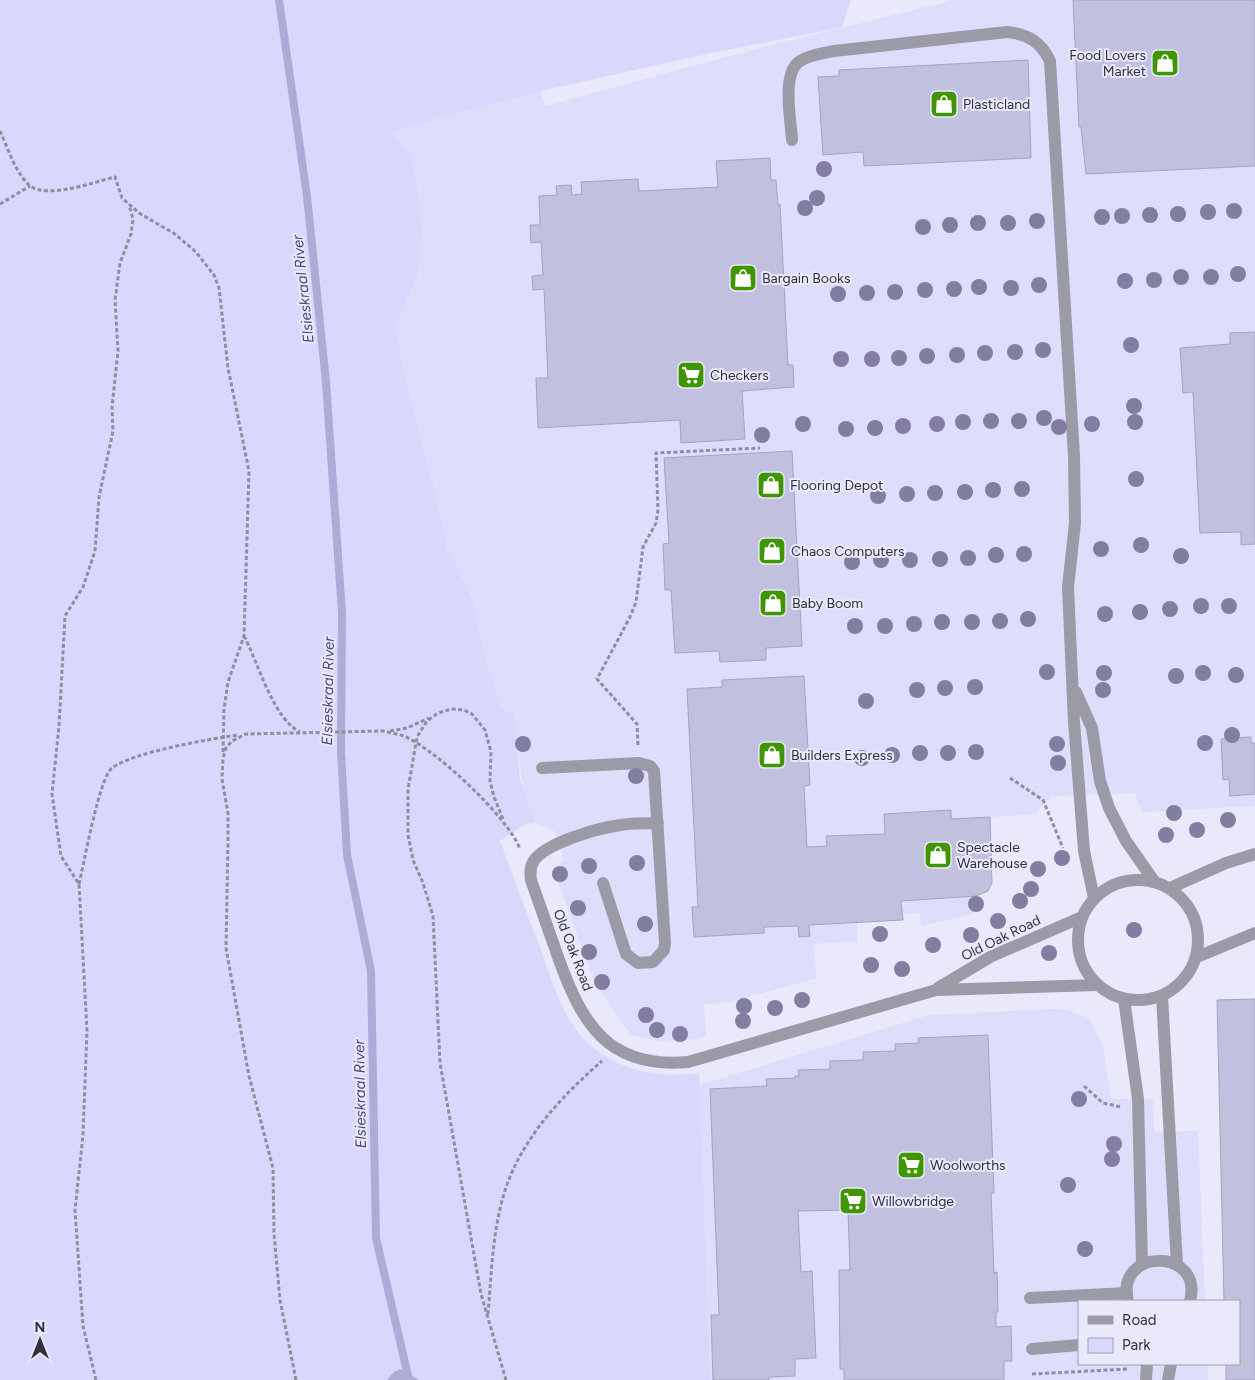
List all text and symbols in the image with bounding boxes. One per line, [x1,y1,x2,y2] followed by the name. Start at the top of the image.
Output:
[1069,47,1146,80] place label: Food Lovers Market
[1150,48,1180,78] shop icon: Food Lovers Market
[929,89,959,119] shop icon: Plasticland
[963,96,1030,113] place label: Plasticland
[288,233,318,344] water label: Elsieskraal River
[728,263,758,293] shop icon: Bargain Books
[762,270,850,287] place label: Bargain Books
[676,360,706,390] supermarket icon: Checkers
[710,367,769,384] place label: Checkers
[756,470,786,500] shop icon: Flooring Depot
[790,477,883,494] place label: Flooring Depot
[757,536,787,566] shop icon: Chaos Computers
[791,543,905,560] place label: Chaos Computers
[758,588,788,618] shop icon: Baby Boom
[792,595,863,612] place label: Baby Boom
[318,636,338,746] water label: Elsieskraal River
[757,740,787,770] shop icon: Builders Express
[791,747,893,764] place label: Builders Express
[957,839,1028,872] place label: Spectacle Warehouse
[923,840,953,870] shop icon: Spectacle Warehouse
[550,907,596,993] street label: Old Oak Road
[959,911,1043,965] street label: Old Oak Road
[350,1039,370,1149] water label: Elsieskraal River
[896,1150,926,1180] supermarket icon: Woolworths
[930,1157,1005,1174] place label: Woolworths
[838,1186,868,1216] supermarket icon: Willowbridge
[872,1193,954,1210] place label: Willowbridge
[1078,1300,1240,1365] legend
[1122,1311,1157,1329] text: Road
[15,1315,65,1365] north arrow
[35,1319,45,1336] text: N
[1122,1336,1151,1354] text: Park

